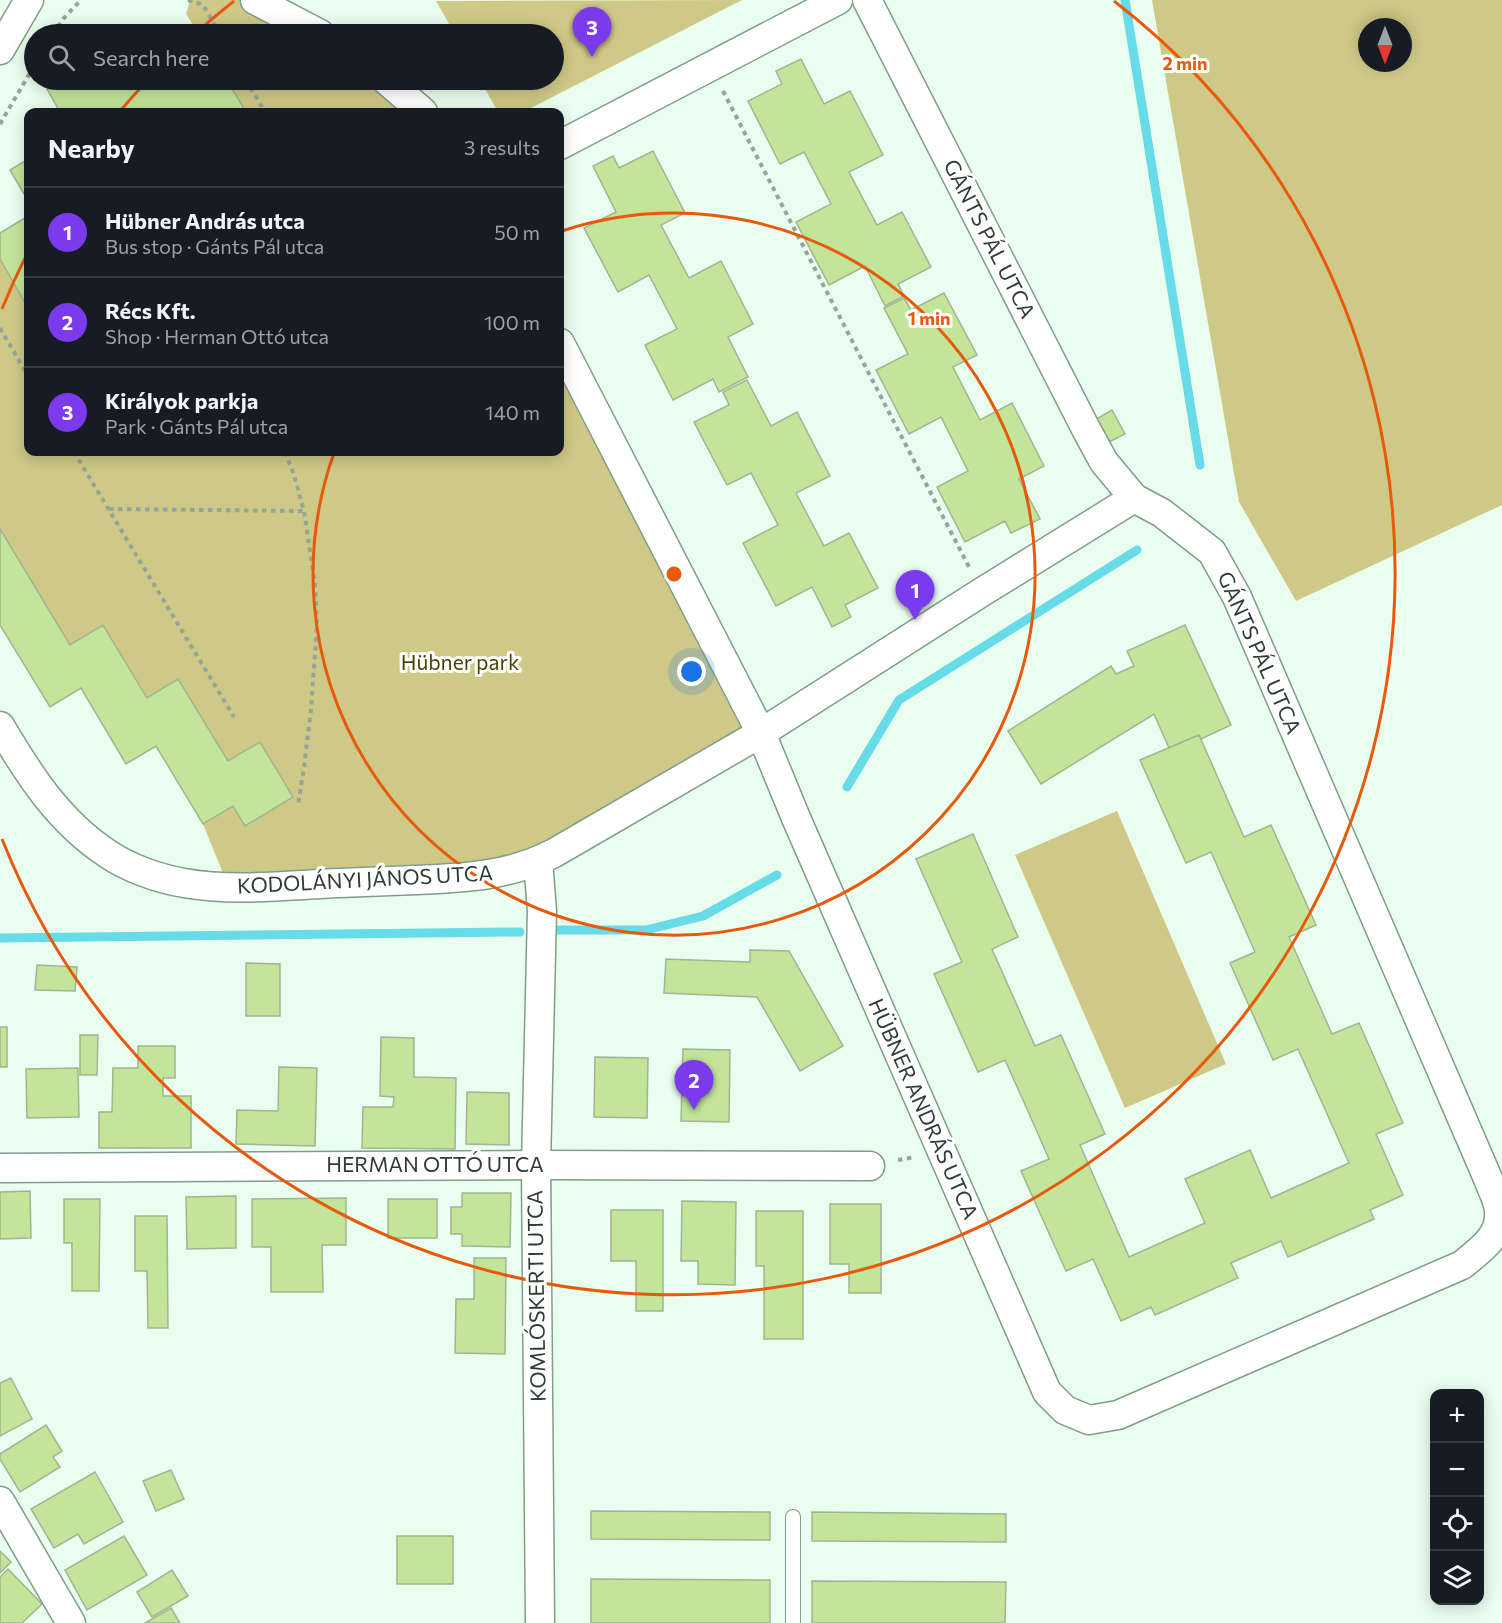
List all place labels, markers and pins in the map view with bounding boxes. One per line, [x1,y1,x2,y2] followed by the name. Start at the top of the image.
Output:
[572,8,612,57] pin: 3
[664,564,684,584] centre of rings
[896,570,934,620] pin: 1
[674,1060,714,1110] pin: 2

